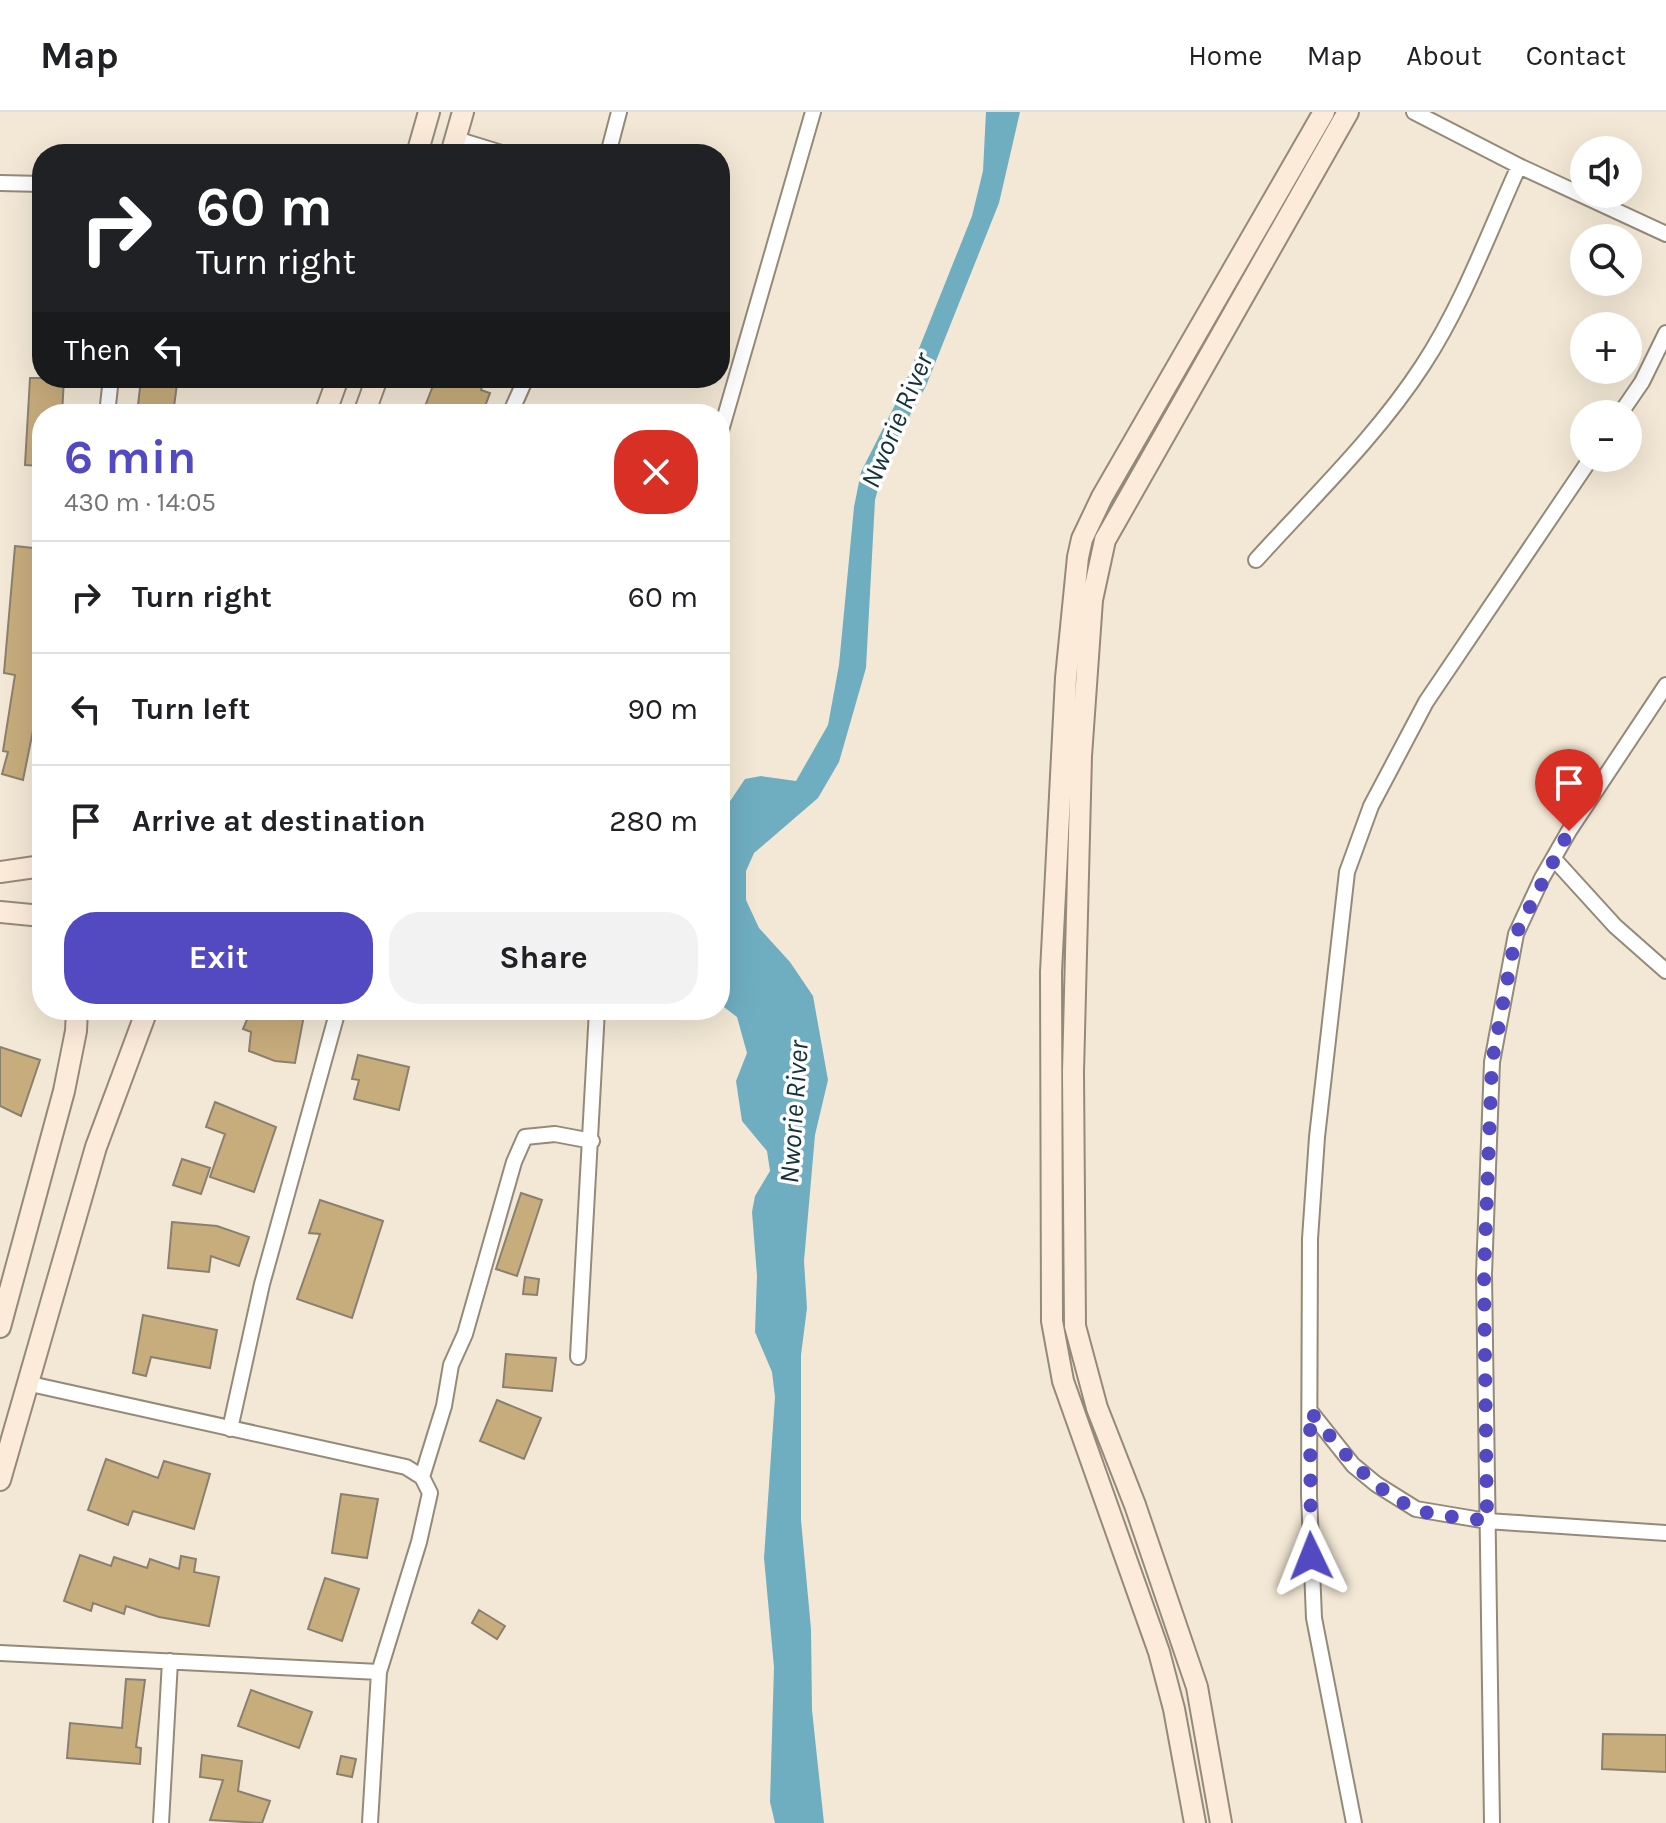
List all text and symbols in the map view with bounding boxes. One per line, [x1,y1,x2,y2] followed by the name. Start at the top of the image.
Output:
[40,33,119,78] text: Map
[1188,39,1263,72] text: Home
[1307,39,1362,72] text: Map
[1406,39,1482,72] text: About
[1526,39,1626,72] text: Contact
[1570,136,1642,472] map controls
[1570,136,1642,208] button: sound
[196,174,333,239] text: 60 m
[64,176,168,280] icon: right
[1570,224,1642,296] button: search
[196,241,356,283] text: Turn right
[1570,312,1642,384] button: +
[147,328,191,372] icon: left
[64,332,131,368] text: Then
[853,346,940,493] water label: Nworie River
[1570,400,1642,472] button: −
[64,429,196,485] text: 6 min
[614,430,698,514] button: close
[64,487,216,518] text: 430 m · 14:05
[64,575,108,619] icon: right
[132,579,272,615] text: Turn right
[628,579,698,615] text: 60 m
[64,687,108,731] icon: left
[132,691,250,727] text: Turn left
[628,691,698,727] text: 90 m
[1535,749,1603,831] pin
[1547,761,1591,805] icon: arrive
[64,799,108,843] icon: arrive
[132,803,426,839] text: Arrive at destination
[609,803,698,839] text: 280 m
[64,912,373,1004] button: Exit
[389,912,698,1004] button: Share
[772,1038,815,1185] water label: Nworie River
[1269,1514,1353,1598] position arrow

